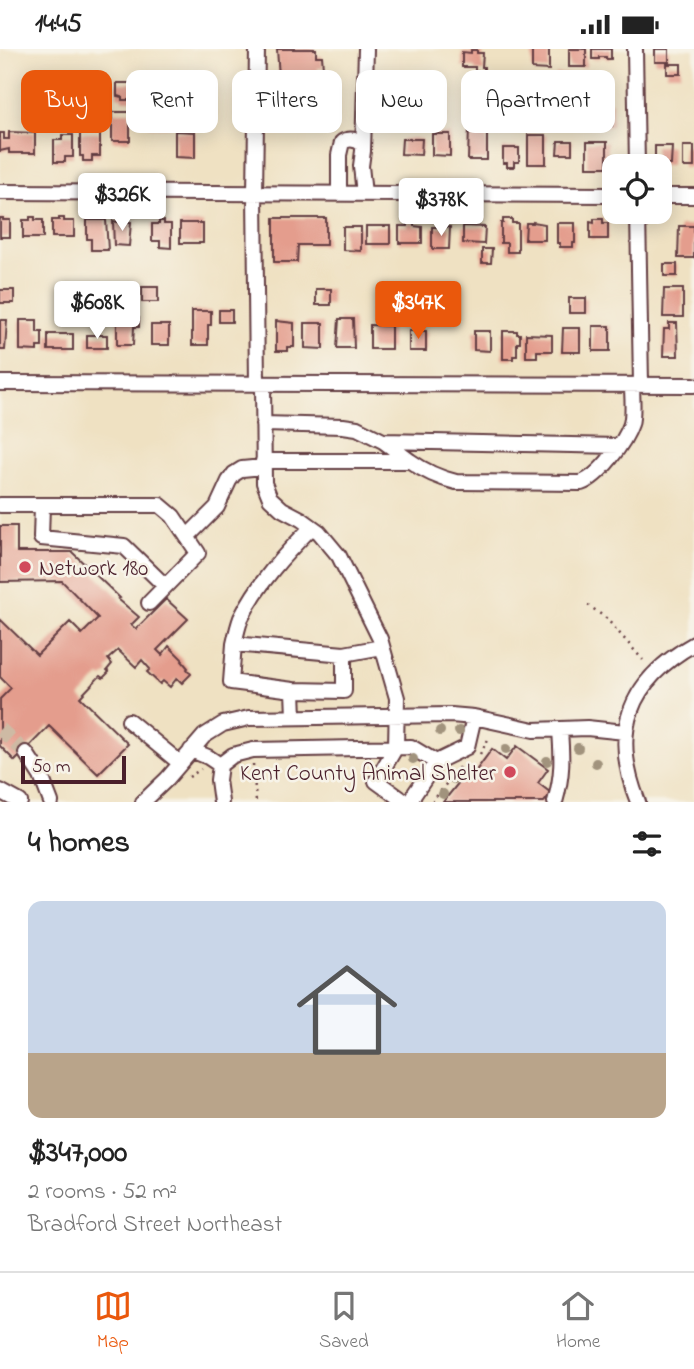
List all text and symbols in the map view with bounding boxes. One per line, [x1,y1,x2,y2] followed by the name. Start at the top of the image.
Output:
[35,6,82,44] text: 14:45
[21,70,112,133] chip: Buy
[126,70,218,133] chip: Rent
[232,70,342,133] chip: Filters
[356,70,447,133] chip: New
[461,70,615,133] chip: Apartment
[602,154,672,224] map controls
[602,154,672,224] button: locate
[73,173,171,233] pin: $326K
[94,179,150,212] text: $326K
[392,179,490,238] pin: $378K
[415,184,467,217] text: $378K
[48,281,146,341] pin: $608K
[369,281,467,341] pin: $347K
[70,287,124,320] text: $608K
[391,287,445,320] text: $347K
[39,553,148,586] place label: Network 180
[17,559,33,575] marker: Network 180
[21,753,126,785] scale bar
[32,754,71,781] text: 50 m
[240,758,497,793] place label: Kent County Animal Shelter
[502,764,518,780] marker: Kent County Animal Shelter
[28,822,130,866] text: 4 homes
[628,825,666,863] icon: filters
[284,947,410,1073] icon: home
[28,1132,127,1176] text: $347,000
[28,1176,177,1209] text: 2 rooms · 52 m²
[28,1209,282,1242] text: Bradford Street Northeast
[94,1287,132,1356] tab: Map
[319,1287,369,1356] tab: Saved
[556,1287,600,1356] tab: Home

